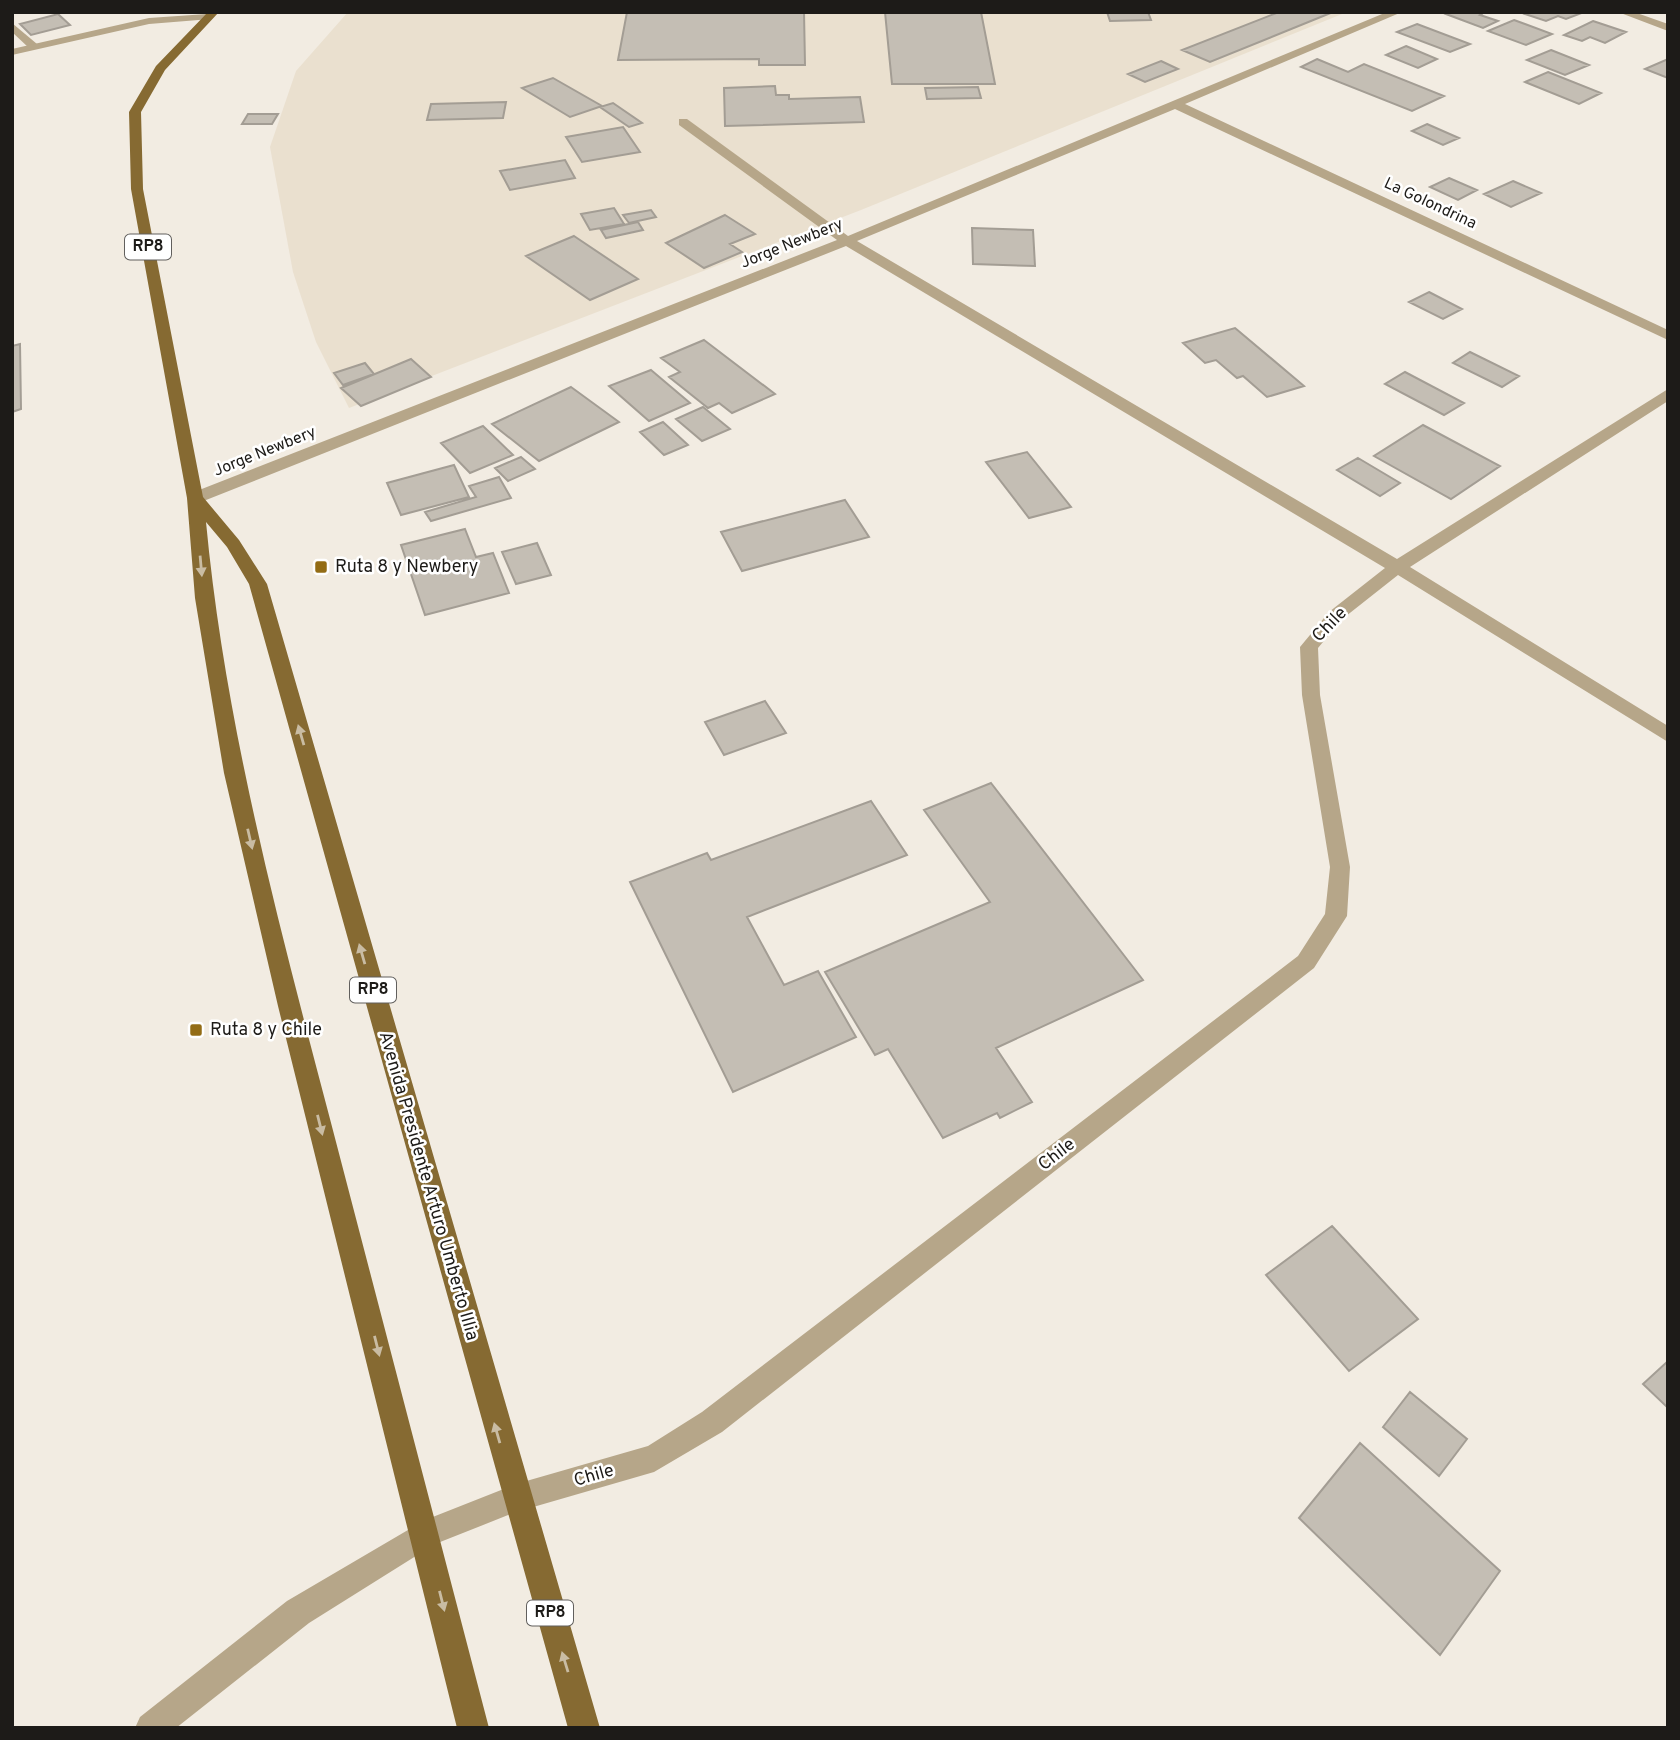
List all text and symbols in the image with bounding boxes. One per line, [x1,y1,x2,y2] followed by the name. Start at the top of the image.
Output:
[1380,174,1480,234] street label: La Golondrina
[738,214,846,274] street label: Jorge Newbery
[125,234,171,260] road number: RP8
[211,422,319,482] street label: Jorge Newbery
[196,556,207,578] one-way arrow
[335,556,478,579] place label: Ruta 8 y Newbery
[313,559,329,575] marker: Ruta 8 y Newbery
[1308,602,1352,648] street label: Chile
[295,724,306,746] one-way arrow
[245,828,256,850] one-way arrow
[357,943,367,964] one-way arrow
[350,978,396,1002] road number: RP8
[210,1019,322,1042] place label: Ruta 8 y Chile
[188,1022,204,1038] marker: Ruta 8 y Chile
[373,1029,483,1343] street label: Avenida Presidente Arturo Umberto Illia
[315,1115,326,1137] one-way arrow
[1034,1133,1080,1177] street label: Chile
[372,1335,383,1357] one-way arrow
[491,1421,502,1443] one-way arrow
[571,1459,617,1493] street label: Chile
[437,1590,448,1612] one-way arrow
[527,1600,573,1625] road number: RP8
[559,1652,569,1673] one-way arrow

